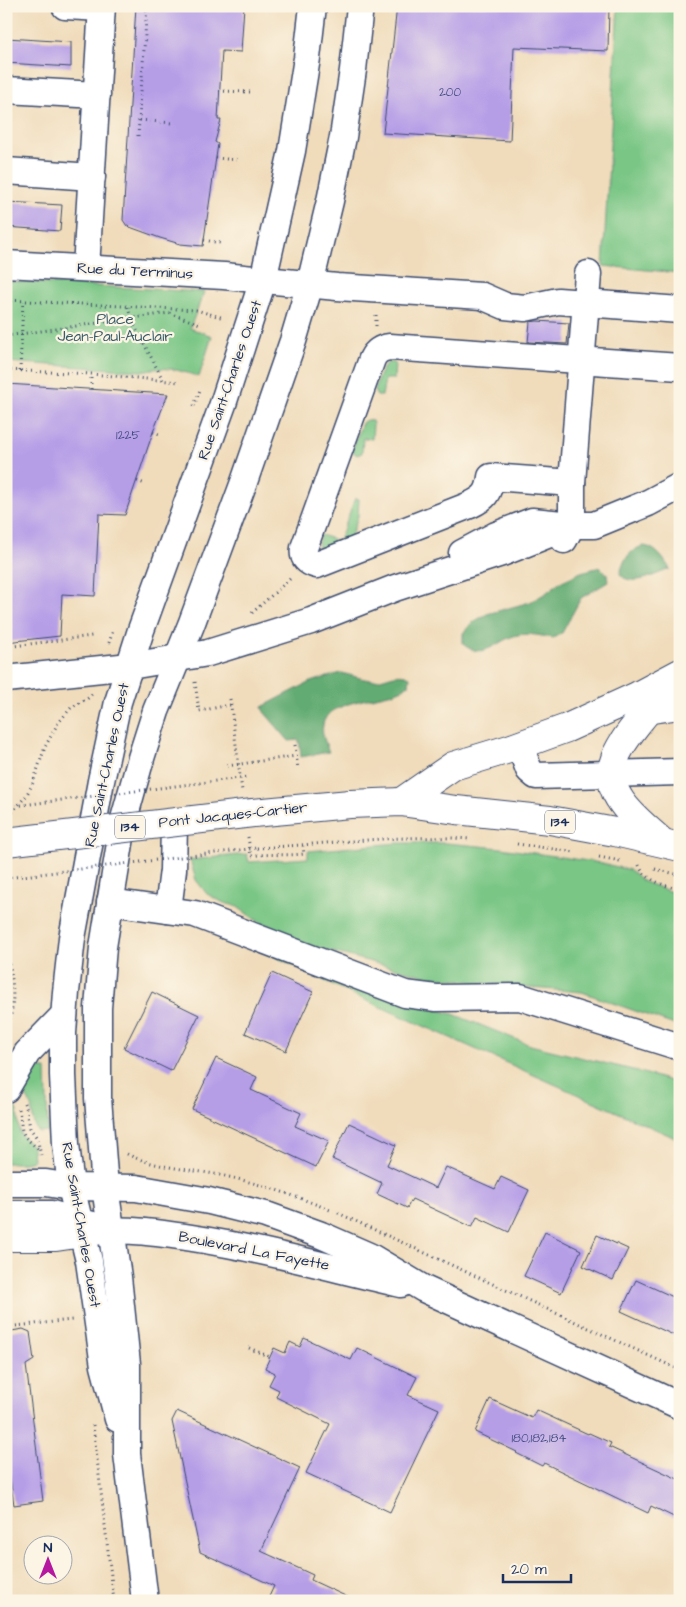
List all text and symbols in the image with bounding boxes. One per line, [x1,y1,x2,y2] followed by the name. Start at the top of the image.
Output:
[439,84,461,101] house number: 200
[76,257,194,285] street label: Rue du Terminus
[193,297,267,463] street label: Rue Saint-Charles Ouest
[58,309,172,347] park label: Place Jean-Paul-Auclair
[116,427,140,444] house number: 1225
[79,681,135,849] street label: Rue Saint-Charles Ouest
[158,797,308,833] street label: Pont Jacques-Cartier
[545,810,575,834] road number: 134
[115,816,145,839] road number: 134
[56,1141,106,1309] street label: Rue Saint-Charles Ouest
[177,1226,331,1277] street label: Boulevard La Fayette
[512,1430,566,1447] house number: 180,182,184
[22,1534,72,1584] north arrow
[44,1538,53,1558] text: N
[503,1552,571,1584] scale bar
[511,1559,547,1580] text: 20 m

